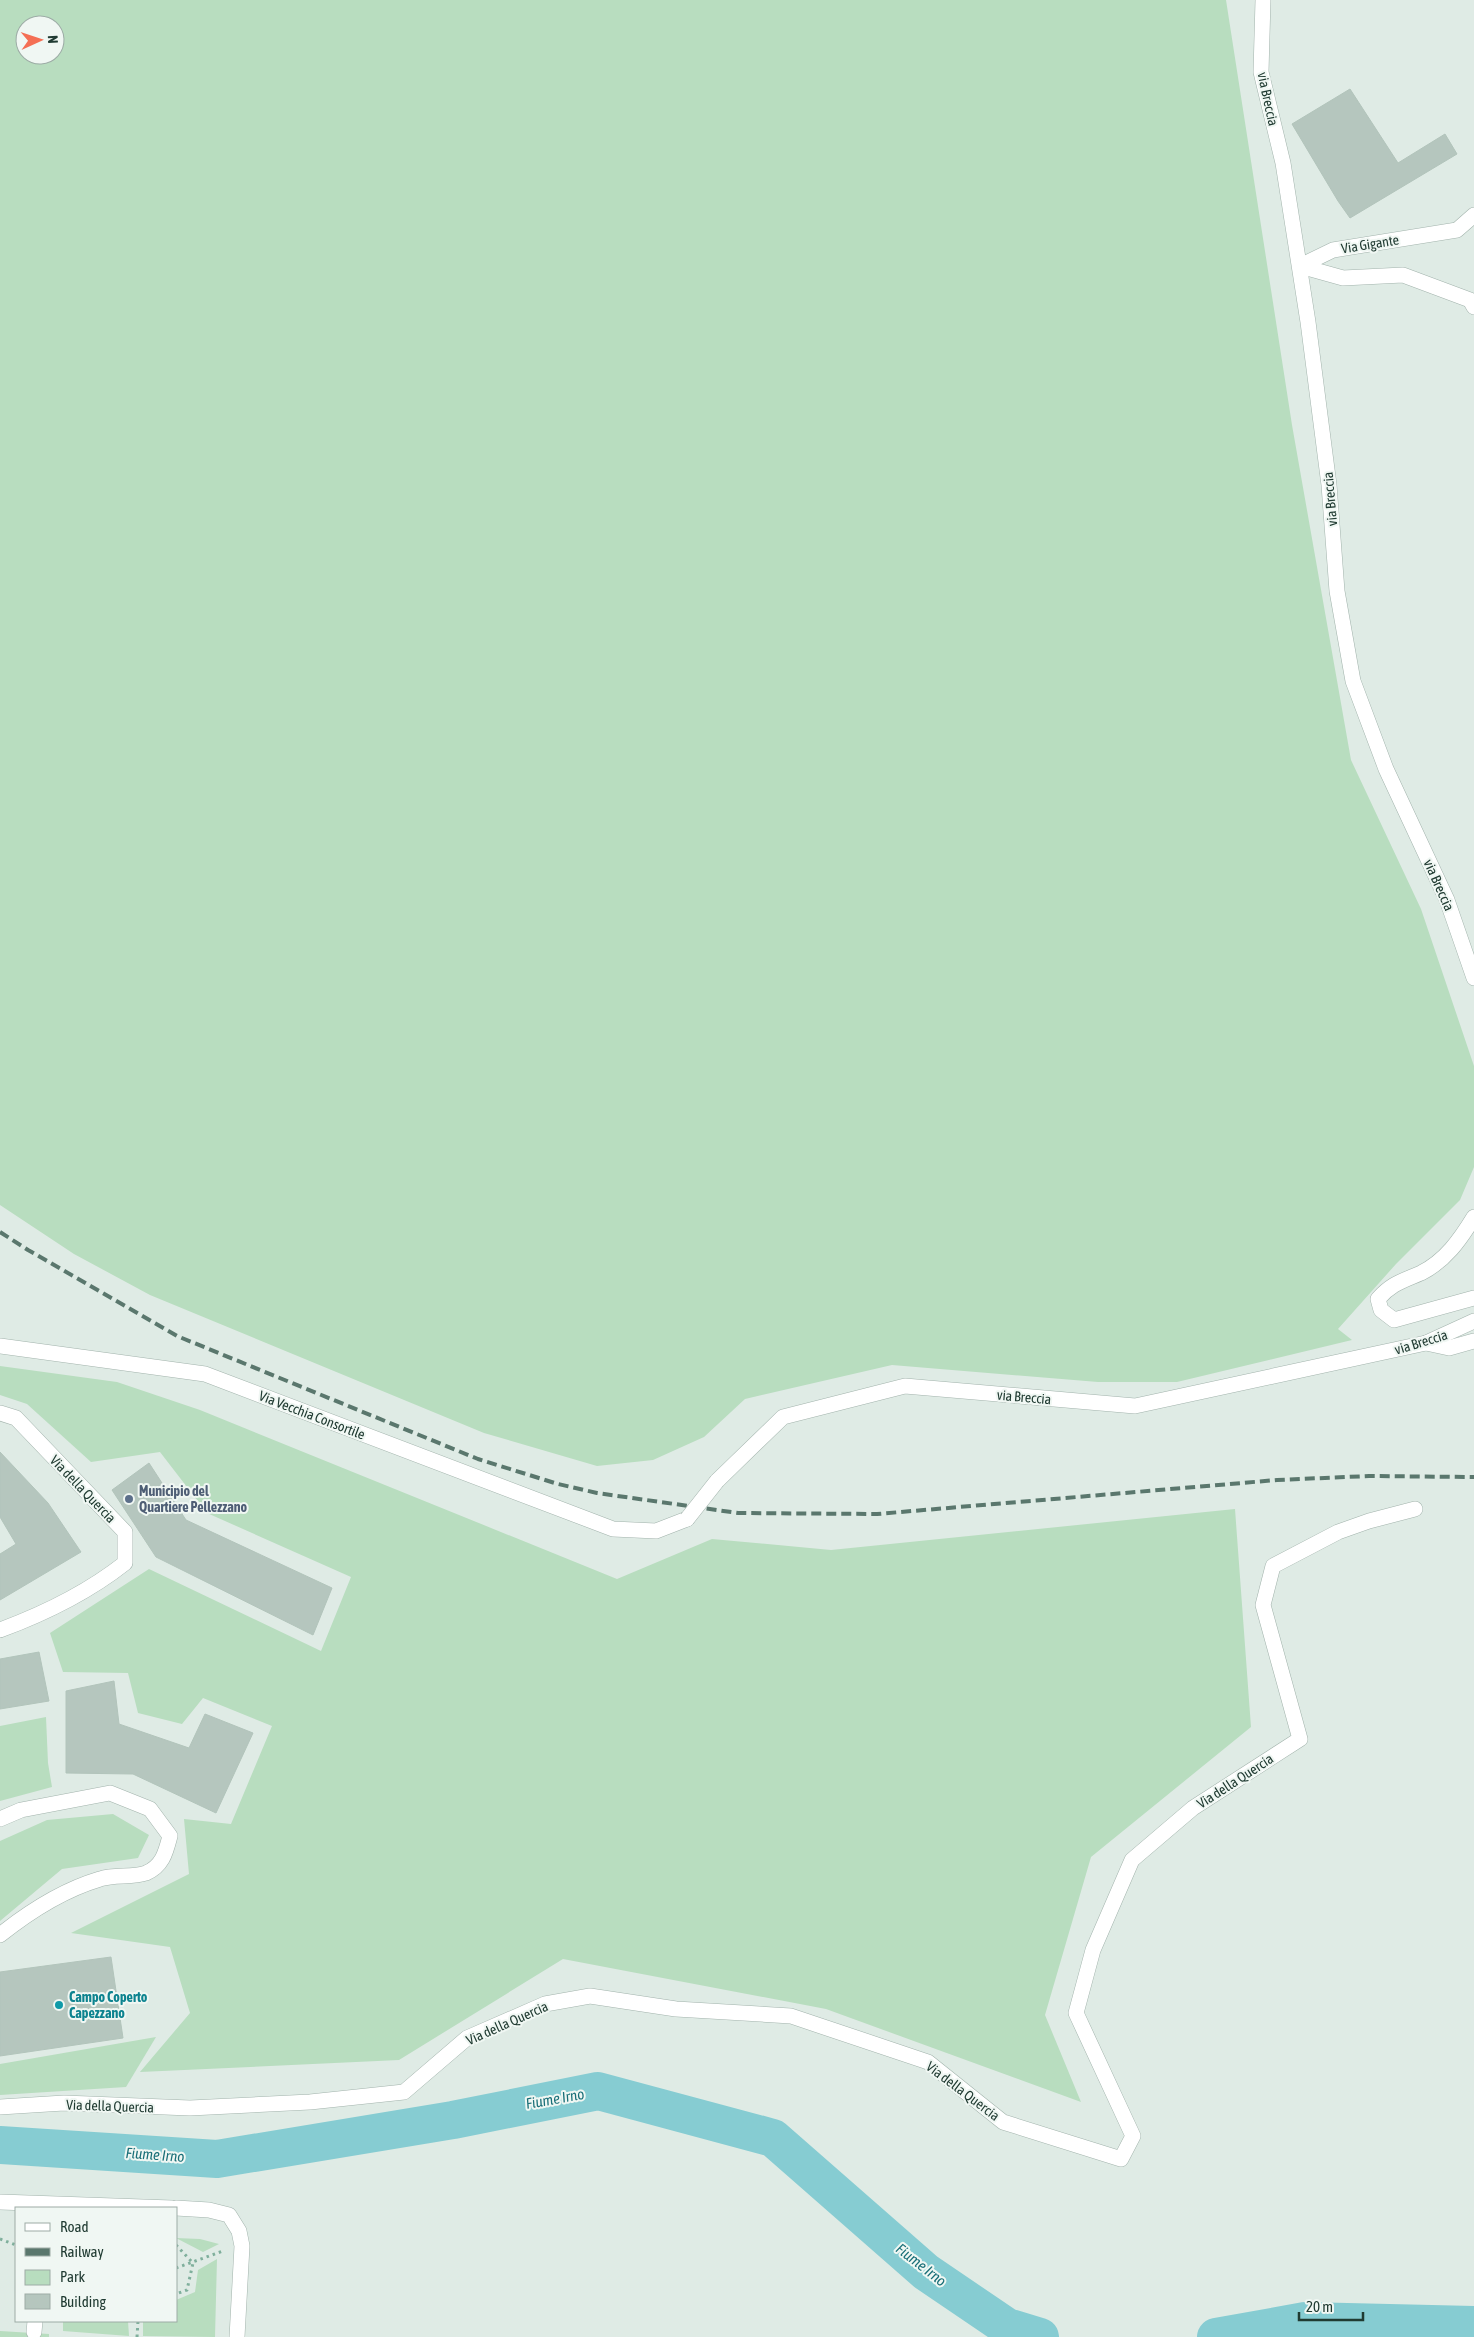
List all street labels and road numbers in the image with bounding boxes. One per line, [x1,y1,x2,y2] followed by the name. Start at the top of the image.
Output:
[1255,71,1281,127] street label: via Breccia
[1340,232,1400,256] street label: Via Gigante
[1320,471,1340,527] street label: via Breccia
[1421,857,1457,913] street label: via Breccia
[1393,1326,1449,1358] street label: via Breccia
[257,1387,367,1443] street label: Via Vecchia Consortile
[996,1387,1052,1407] street label: via Breccia
[47,1452,119,1526] street label: Via della Quercia
[1194,1750,1276,1812] street label: Via della Quercia
[464,1998,550,2048] street label: Via della Quercia
[923,2058,1003,2124] street label: Via della Quercia
[66,2096,154,2116] street label: Via della Quercia

